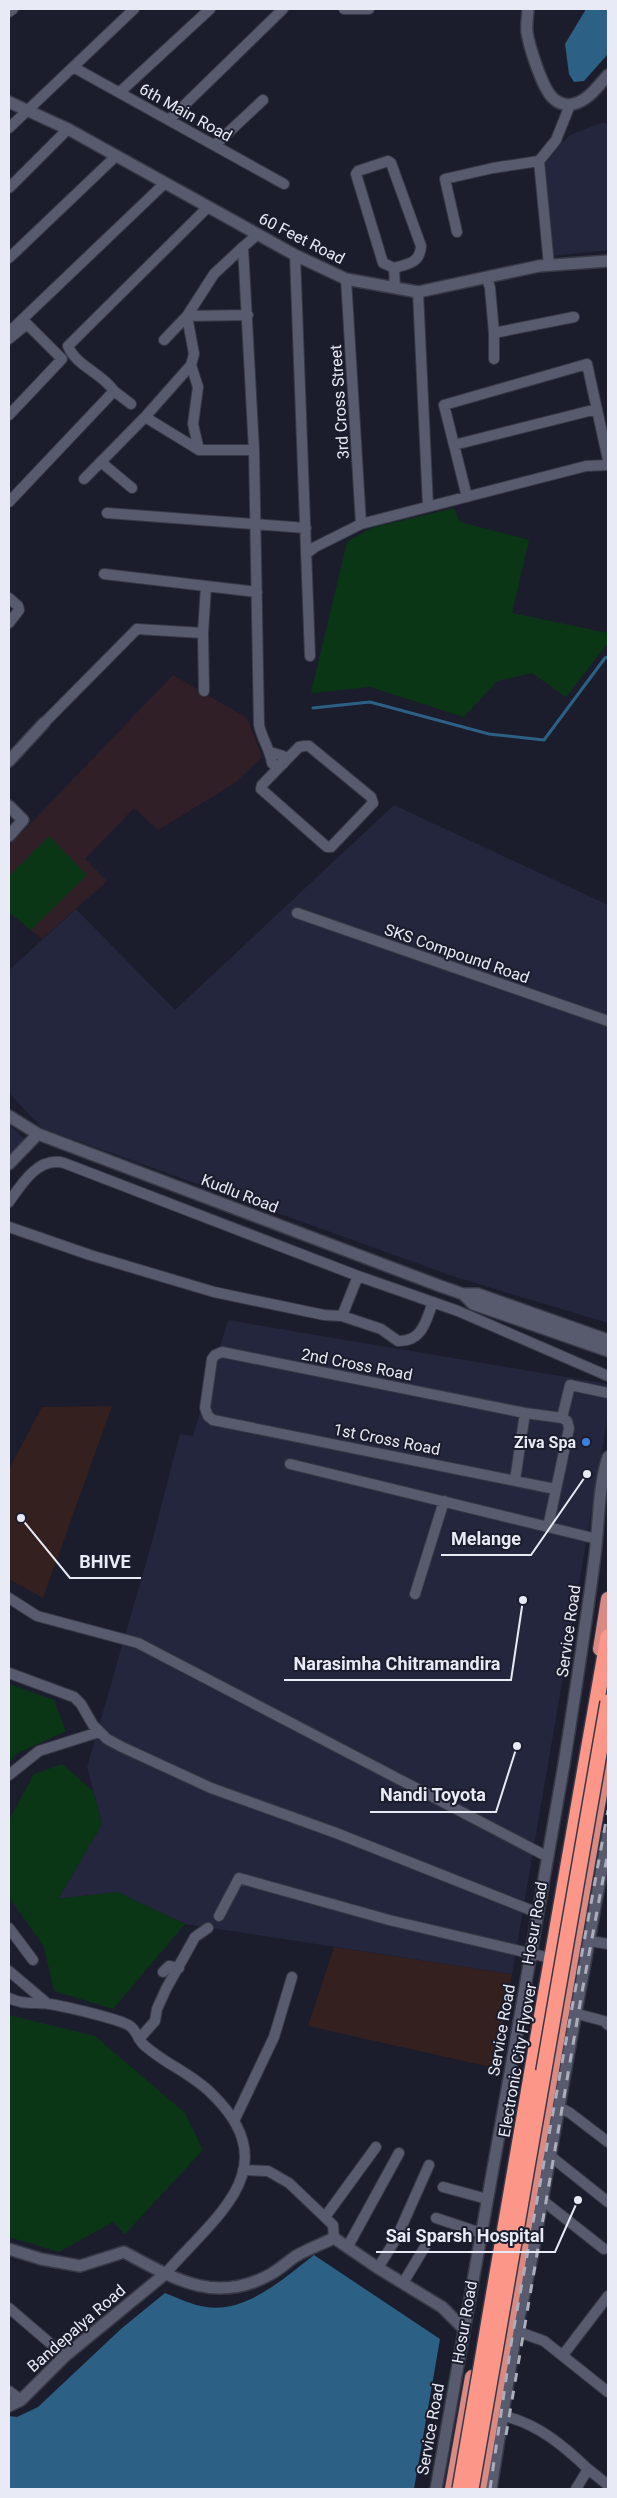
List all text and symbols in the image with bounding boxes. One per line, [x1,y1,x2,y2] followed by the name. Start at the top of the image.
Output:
[136,79,235,146] street label: 6th Main Road
[256,209,348,268] street label: 60 Feet Road
[326,344,353,460] street label: 3rd Cross Street
[382,920,532,987] street label: SKS Compound Road
[199,1170,281,1217] street label: Kudlu Road
[300,1344,414,1385] street label: 2nd Cross Road
[332,1420,442,1459] street label: 1st Cross Road
[514,1433,576,1452] place label: Ziva Spa
[580,1436,592,1448] marker: Ziva Spa
[441,1522,531,1555] callout: Melange
[451,1528,521,1549] text: Melange
[70,1545,141,1578] callout: BHIVE
[79,1551,131,1572] text: BHIVE
[553,1584,584,1678] street label: Service Road
[284,1647,511,1680] callout: Narasimha Chitramandira
[294,1653,501,1674] text: Narasimha Chitramandira
[370,1779,496,1812] callout: Nandi Toyota
[380,1784,486,1805] text: Nandi Toyota
[518,1880,551,1966] street label: Hosur Road
[495,1981,541,2139] street label: Electronic City Flyover
[484,1983,519,2077] street label: Service Road
[376,2219,555,2252] callout: Sai Sparsh Hospital
[386,2225,544,2246] text: Sai Sparsh Hospital
[448,2279,481,2365] street label: Hosur Road
[24,2281,129,2376] street label: Bandepalya Road
[413,2382,448,2476] street label: Service Road

